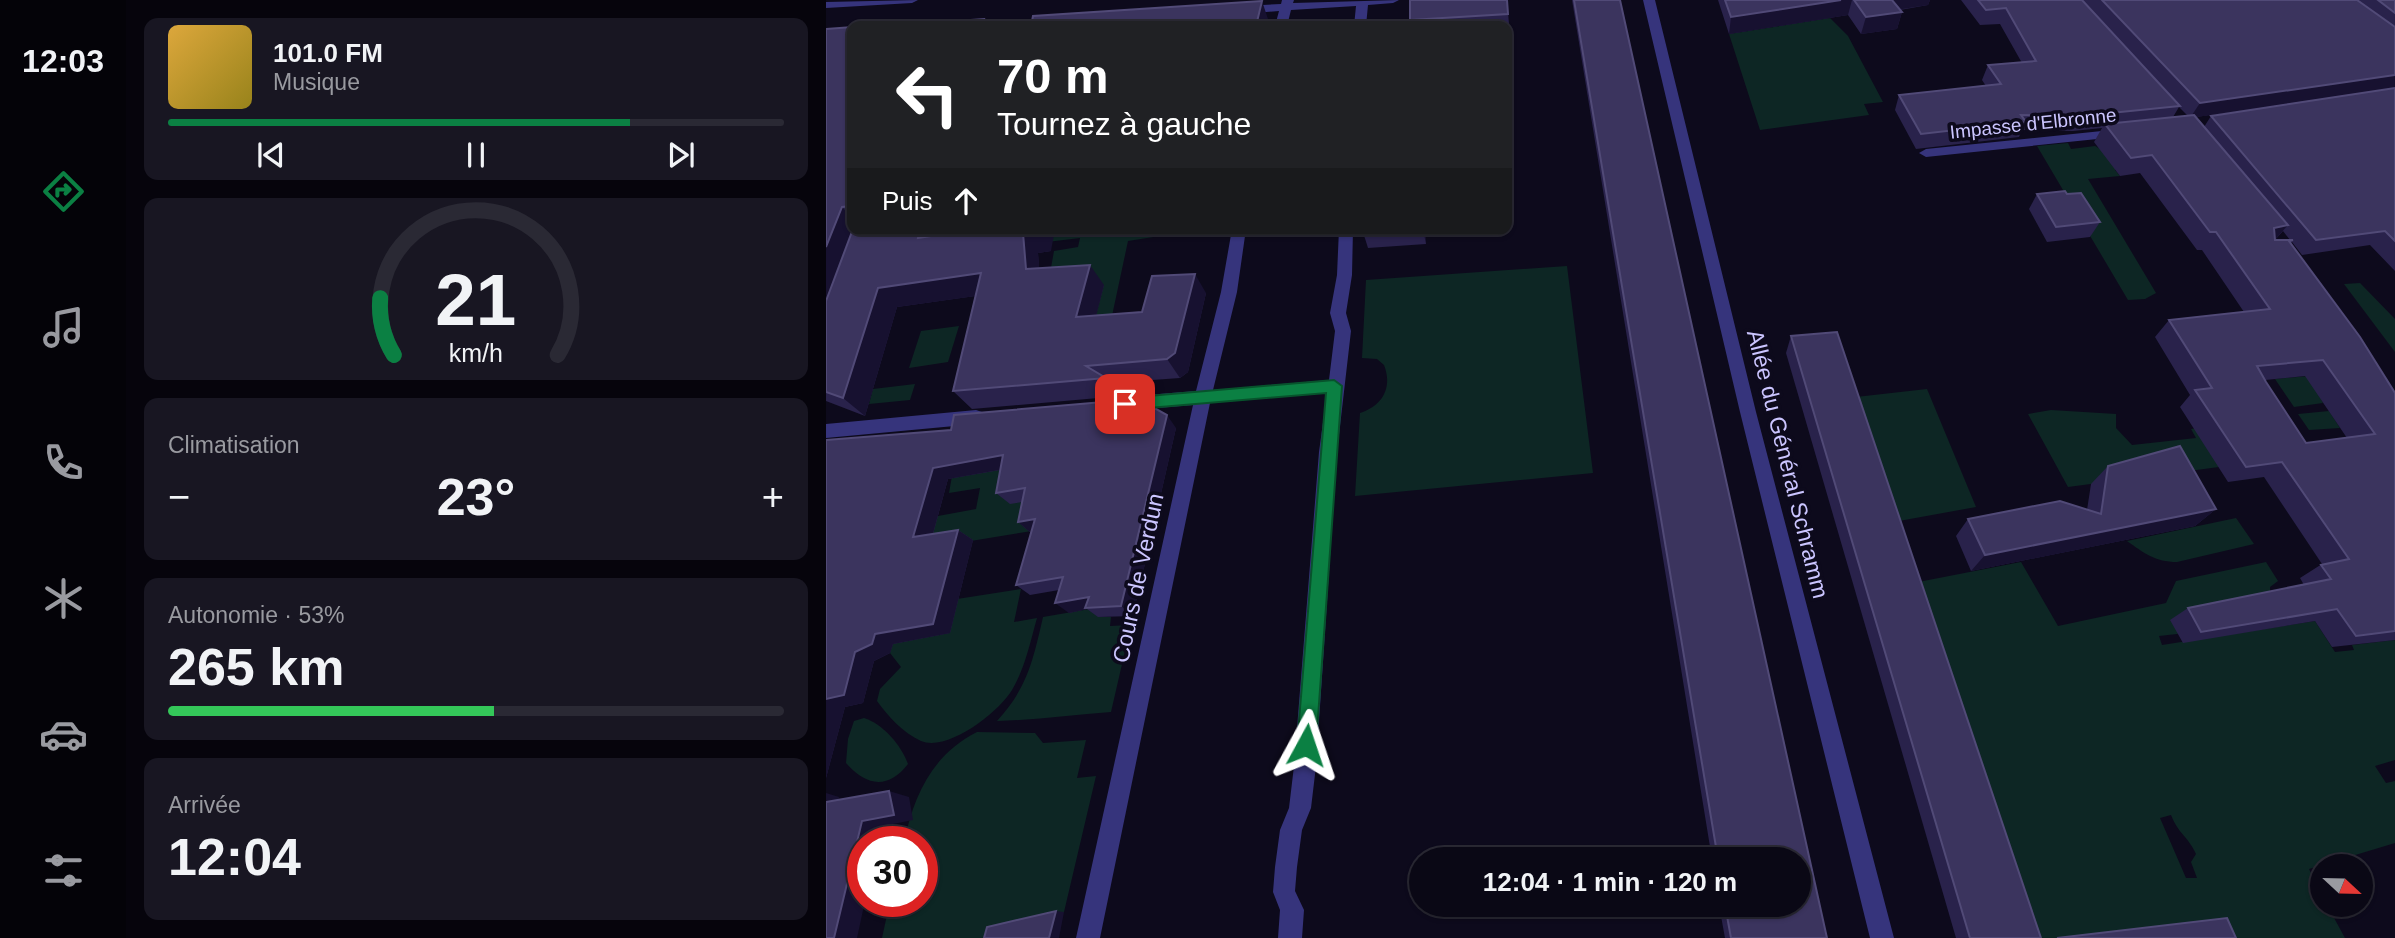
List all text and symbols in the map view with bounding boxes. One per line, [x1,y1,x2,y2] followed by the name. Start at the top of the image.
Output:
[273,38,383,68] text: 101.0 FM
[22,43,104,79] text: 12:03
[882,49,973,140] icon: left
[997,49,1109,103] text: 70 m
[273,69,360,95] text: Musique
[1949,104,2117,143] street label: Impasse d'Elbronne
[997,106,1251,142] text: Tournez à gauche
[252,136,290,174] icon: previous
[457,136,495,174] icon: pause
[662,136,700,174] icon: next
[39,167,88,216] icon: directions
[947,182,985,220] icon: ahead
[882,186,933,216] text: Puis
[436,259,516,340] text: 21
[39,303,88,352] icon: music
[1742,327,1834,601] street label: Allée du Général Schramm
[449,339,503,367] text: km/h
[1095,374,1155,434] pin
[1106,385,1144,423] icon: arrive
[168,432,300,458] text: Climatisation
[39,438,88,487] icon: phone
[437,468,515,526] text: 23°
[168,476,190,518] text: −
[762,476,784,518] text: +
[1107,491,1169,665] street label: Cours de Verdun
[39,574,88,623] icon: climate
[168,602,344,628] text: Autonomie · 53%
[168,638,344,696] text: 265 km
[1269,708,1343,782] position arrow
[39,710,88,759] icon: car
[168,792,241,818] text: Arrivée
[847,826,938,917] speed limit sign: 30
[168,828,301,886] text: 12:04
[39,846,88,895] icon: filters
[2310,854,2373,917] north arrow
[2310,854,2373,917] map controls
[1483,867,1737,897] text: 12:04 · 1 min · 120 m

